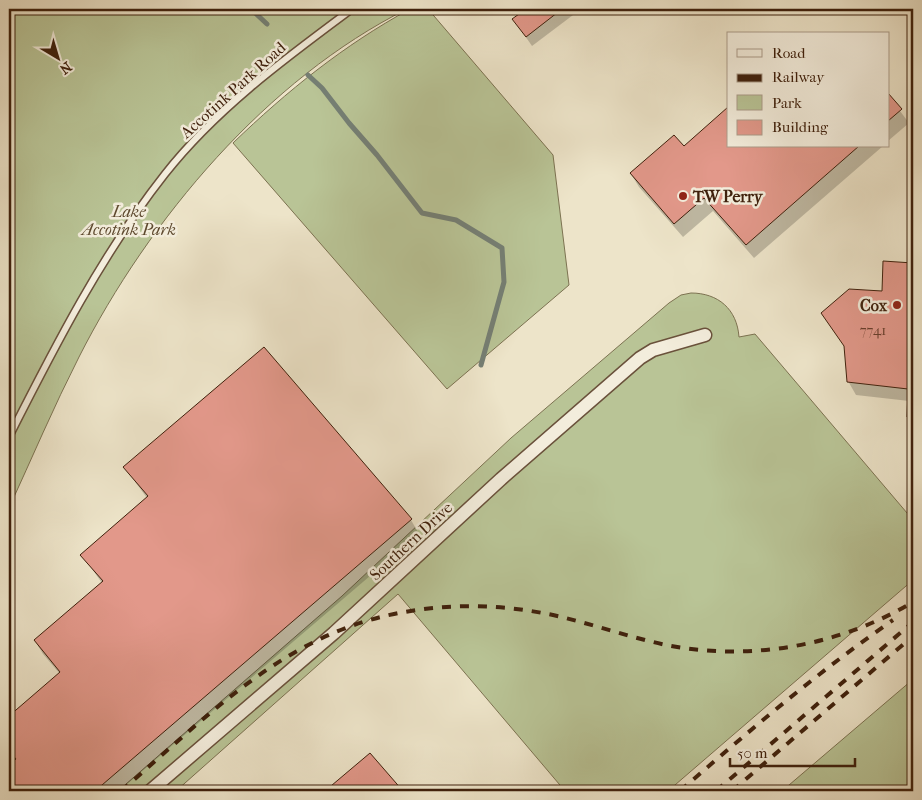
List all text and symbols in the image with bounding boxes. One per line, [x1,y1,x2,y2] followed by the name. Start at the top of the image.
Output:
[32,32,82,82] north arrow
[727,32,890,148] legend
[176,38,290,143] street label: Accotink Park Road
[772,44,806,62] text: Road
[56,58,75,78] text: N
[772,68,825,86] text: Railway
[772,94,802,112] text: Park
[772,118,829,136] text: Building
[692,187,764,207] place label: TW Perry
[677,190,689,202] marker: TW Perry
[80,202,176,239] park label: Lake Accotink Park
[860,296,888,315] place label: Cox
[891,299,903,311] marker: Cox
[860,322,886,339] house number: 7741
[366,498,456,584] street label: Southern Drive
[730,735,854,767] scale bar
[737,744,768,762] text: 50 m

